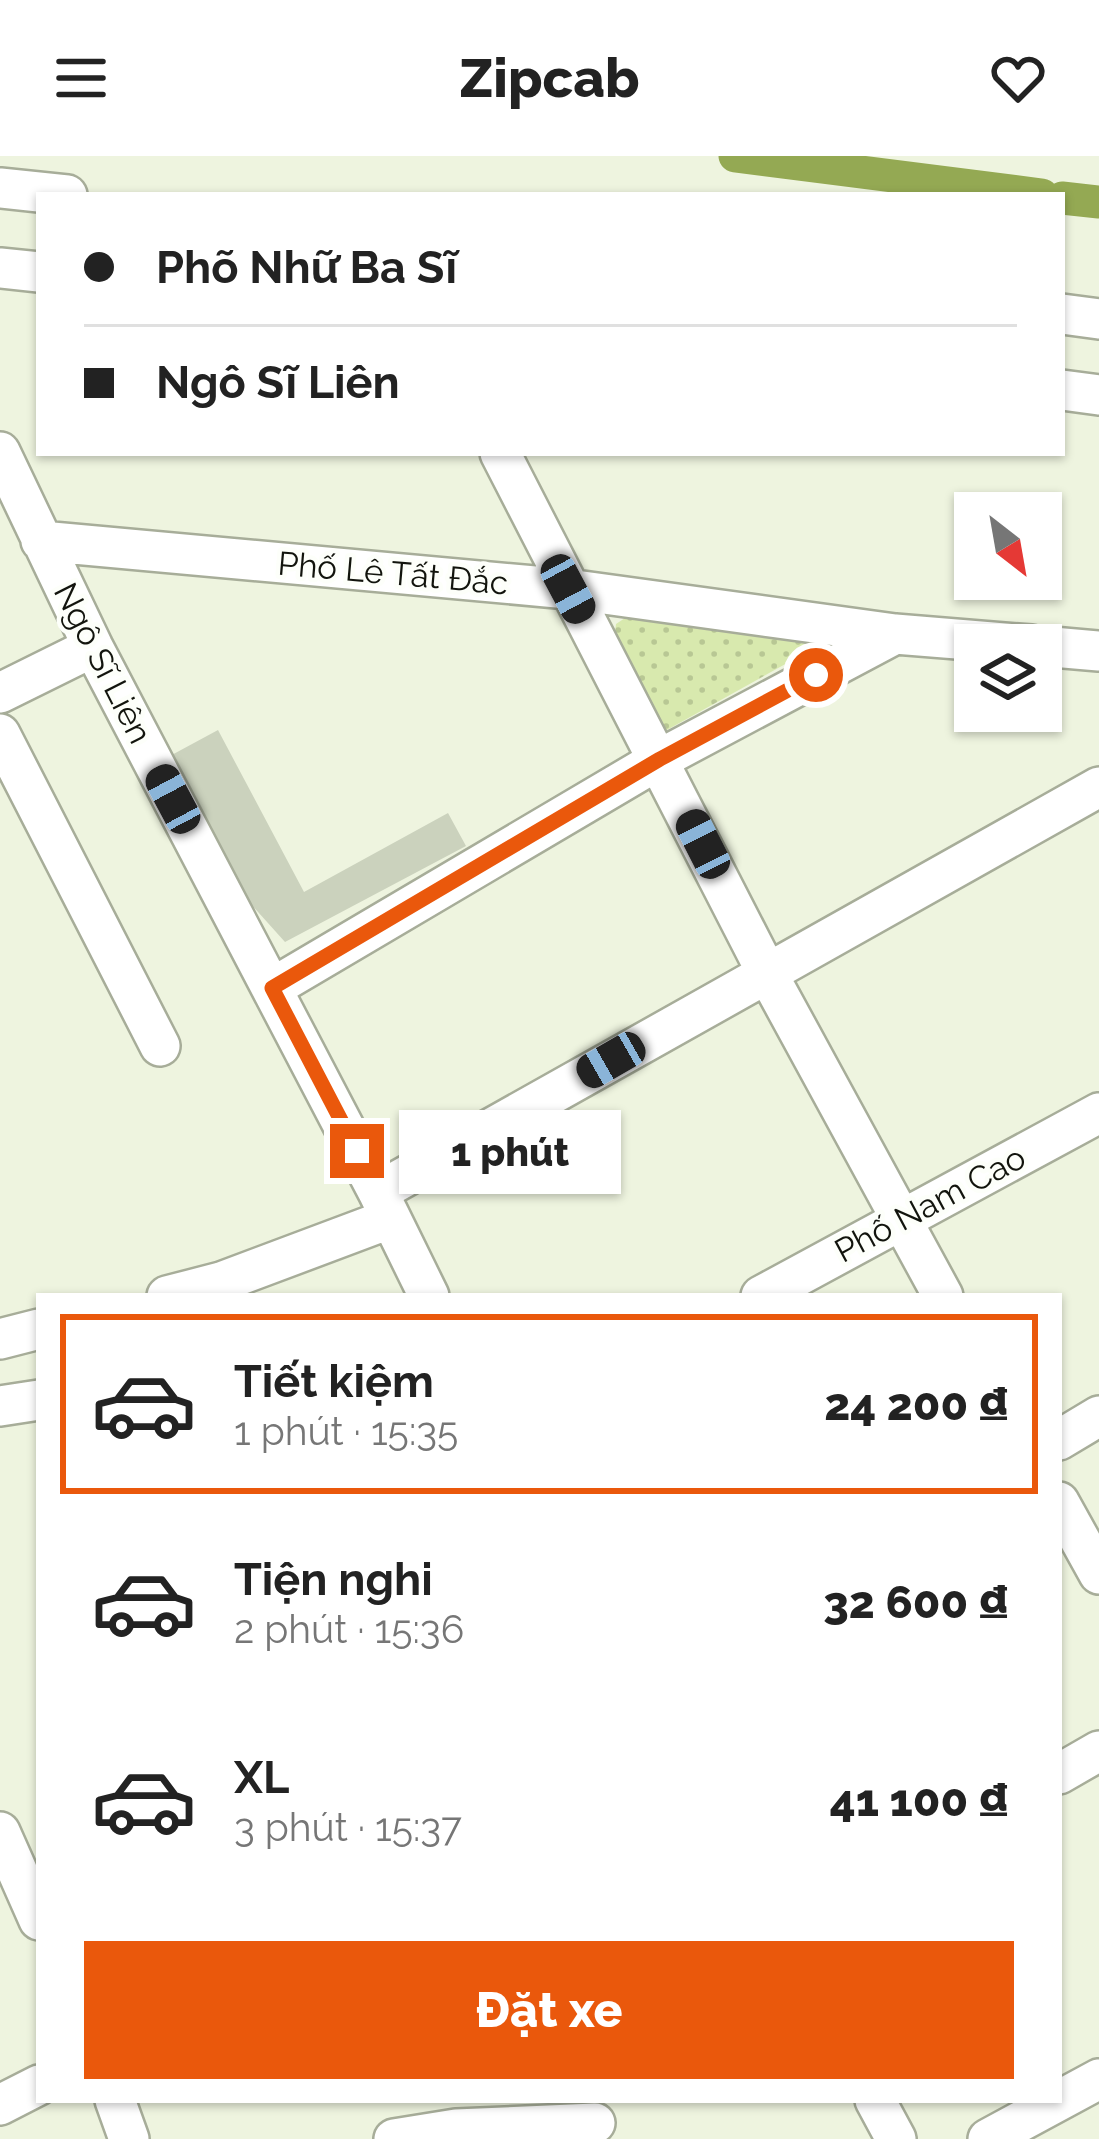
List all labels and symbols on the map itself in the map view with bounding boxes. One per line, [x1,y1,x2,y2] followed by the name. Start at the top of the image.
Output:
[954,492,1062,600] north arrow
[276,544,510,602] street label: Phố Lê Tất Đắc
[535,549,601,629] car
[46,576,160,750] street label: Ngô Sĩ Liên
[789,648,843,702] route start
[140,759,206,839] car
[671,804,735,884] car
[571,1026,651,1094] car
[399,1109,621,1193] callout: 1 phút
[330,1124,384,1178] route end
[828,1137,1032,1271] street label: Phố Nam Cao

